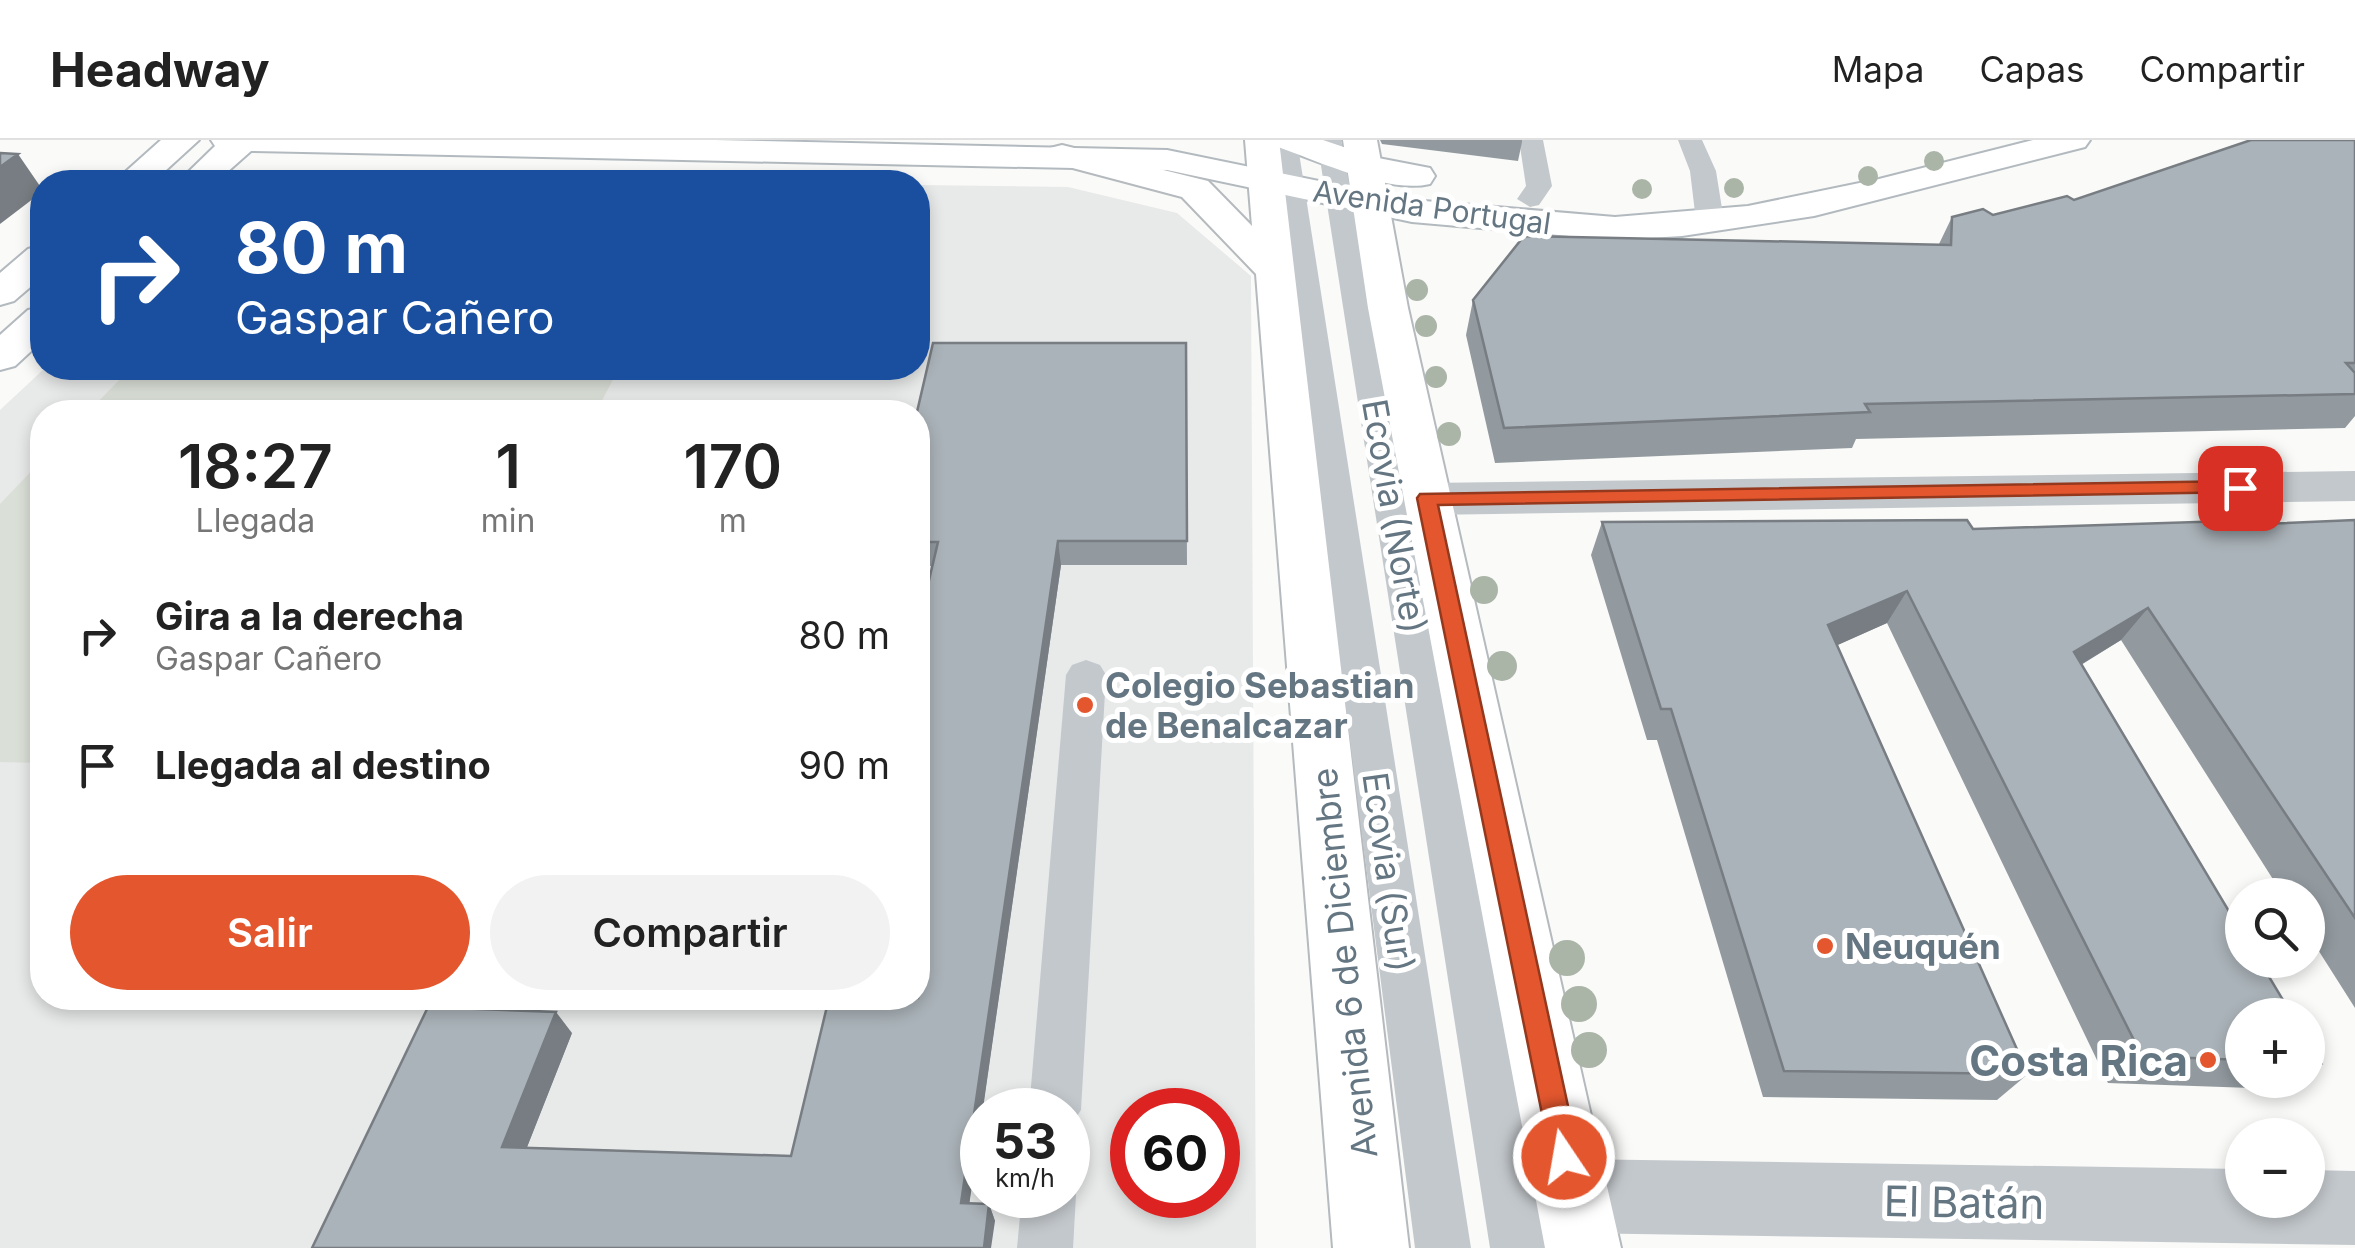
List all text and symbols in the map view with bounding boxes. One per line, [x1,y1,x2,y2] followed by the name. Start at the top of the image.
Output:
[50,40,270,99] text: Headway
[1832,48,1924,90] text: Mapa
[1979,48,2085,90] text: Capas
[2140,48,2305,90] text: Compartir
[1311,172,1553,242] street label: Avenida Portugal
[235,205,408,290] text: 80 m
[70,210,200,340] icon: right
[235,290,555,345] text: Gaspar Cañero
[1354,396,1436,636] street label: Ecovia (Norte)
[178,430,333,502] text: 18:27
[495,430,521,502] text: 1
[683,430,782,502] text: 170
[2198,446,2283,531] pin
[2213,461,2268,516] icon: arrive
[196,501,315,540] text: Llegada
[481,501,535,540] text: min
[719,501,747,540] text: m
[155,593,464,639] text: Gira a la derecha
[70,608,125,663] icon: right
[799,612,890,658] text: 80 m
[155,639,382,678] text: Gaspar Cañero
[1105,664,1415,746] place label: Colegio Sebastian de Benalcazar
[1074,694,1096,716] marker: Colegio Sebastian de Benalcazar
[70,738,125,793] icon: arrive
[155,742,491,788] text: Llegada al destino
[798,742,890,788] text: 90 m
[1303,766,1385,1160] street label: Avenida 6 de Diciembre
[1354,770,1424,974] street label: Ecovia (Sur)
[70,875,470,990] button: Salir
[490,875,890,990] button: Compartir
[2225,878,2325,1218] map controls
[2225,878,2325,978] button: search
[1845,925,2001,967] place label: Neuquén
[1814,935,1836,957] marker: Neuquén
[2225,998,2325,1098] button: +
[1969,1035,2188,1086] place label: Costa Rica
[2197,1049,2219,1071] marker: Costa Rica
[1110,1088,1240,1218] speed limit sign: 60
[1512,1105,1616,1209] position arrow
[993,1111,1057,1171] text: 53
[2225,1118,2325,1218] button: −
[995,1163,1055,1193] text: km/h
[1883,1175,2045,1229] street label: El Batán

